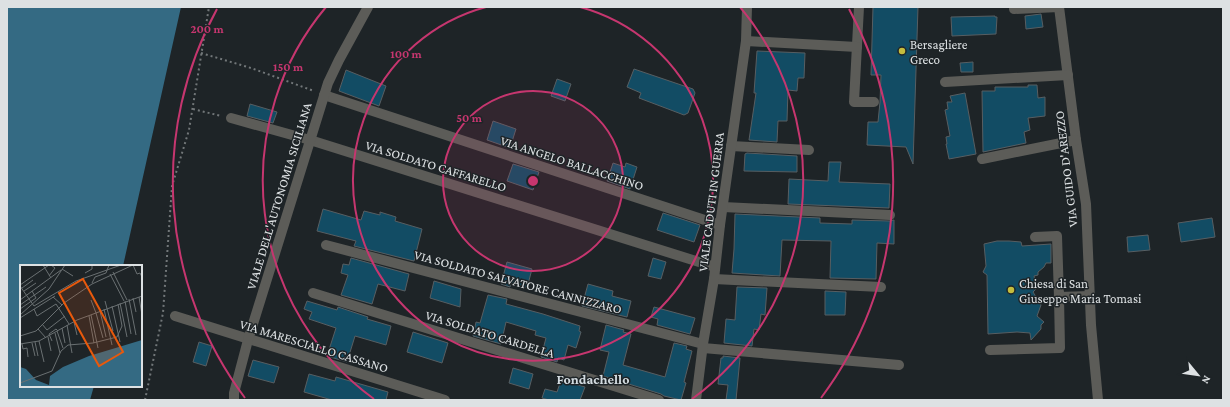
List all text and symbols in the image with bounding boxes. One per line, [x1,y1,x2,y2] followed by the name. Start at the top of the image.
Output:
[190,22,224,36] text: 200 m
[910,37,968,67] place label: Bersagliere Greco
[897,46,907,56] marker: Bersagliere Greco
[390,47,423,61] text: 100 m
[273,60,304,74] text: 150 m
[243,100,315,291] street label: VIALE DELL'AUTONOMIA SICILIANA
[1051,110,1081,228] street label: VIA GUIDO D'AREZZO
[456,111,483,125] text: 50 m
[695,131,727,273] street label: VIALE CADUTI IN GUERRA
[498,133,646,193] street label: VIA ANGELO BALLACCHINO
[364,137,509,195] street label: VIA SOLDATO CAFFARELLO
[526,174,540,188] centre of rings
[413,247,624,317] street label: VIA SOLDATO SALVATORE CANNIZZARO
[20,265,142,387] inset map
[1019,276,1142,306] place label: Chiesa di San Giuseppe Maria Tomasi
[1006,285,1016,295] marker: Chiesa di San Giuseppe Maria Tomasi
[424,307,557,361] street label: VIA SOLDATO CARDELLA
[238,316,390,376] street label: VIA MARESCIALLO CASSANO
[1178,355,1218,395] north arrow
[557,371,629,387] district label: Fondachello
[1199,374,1214,386] text: N

